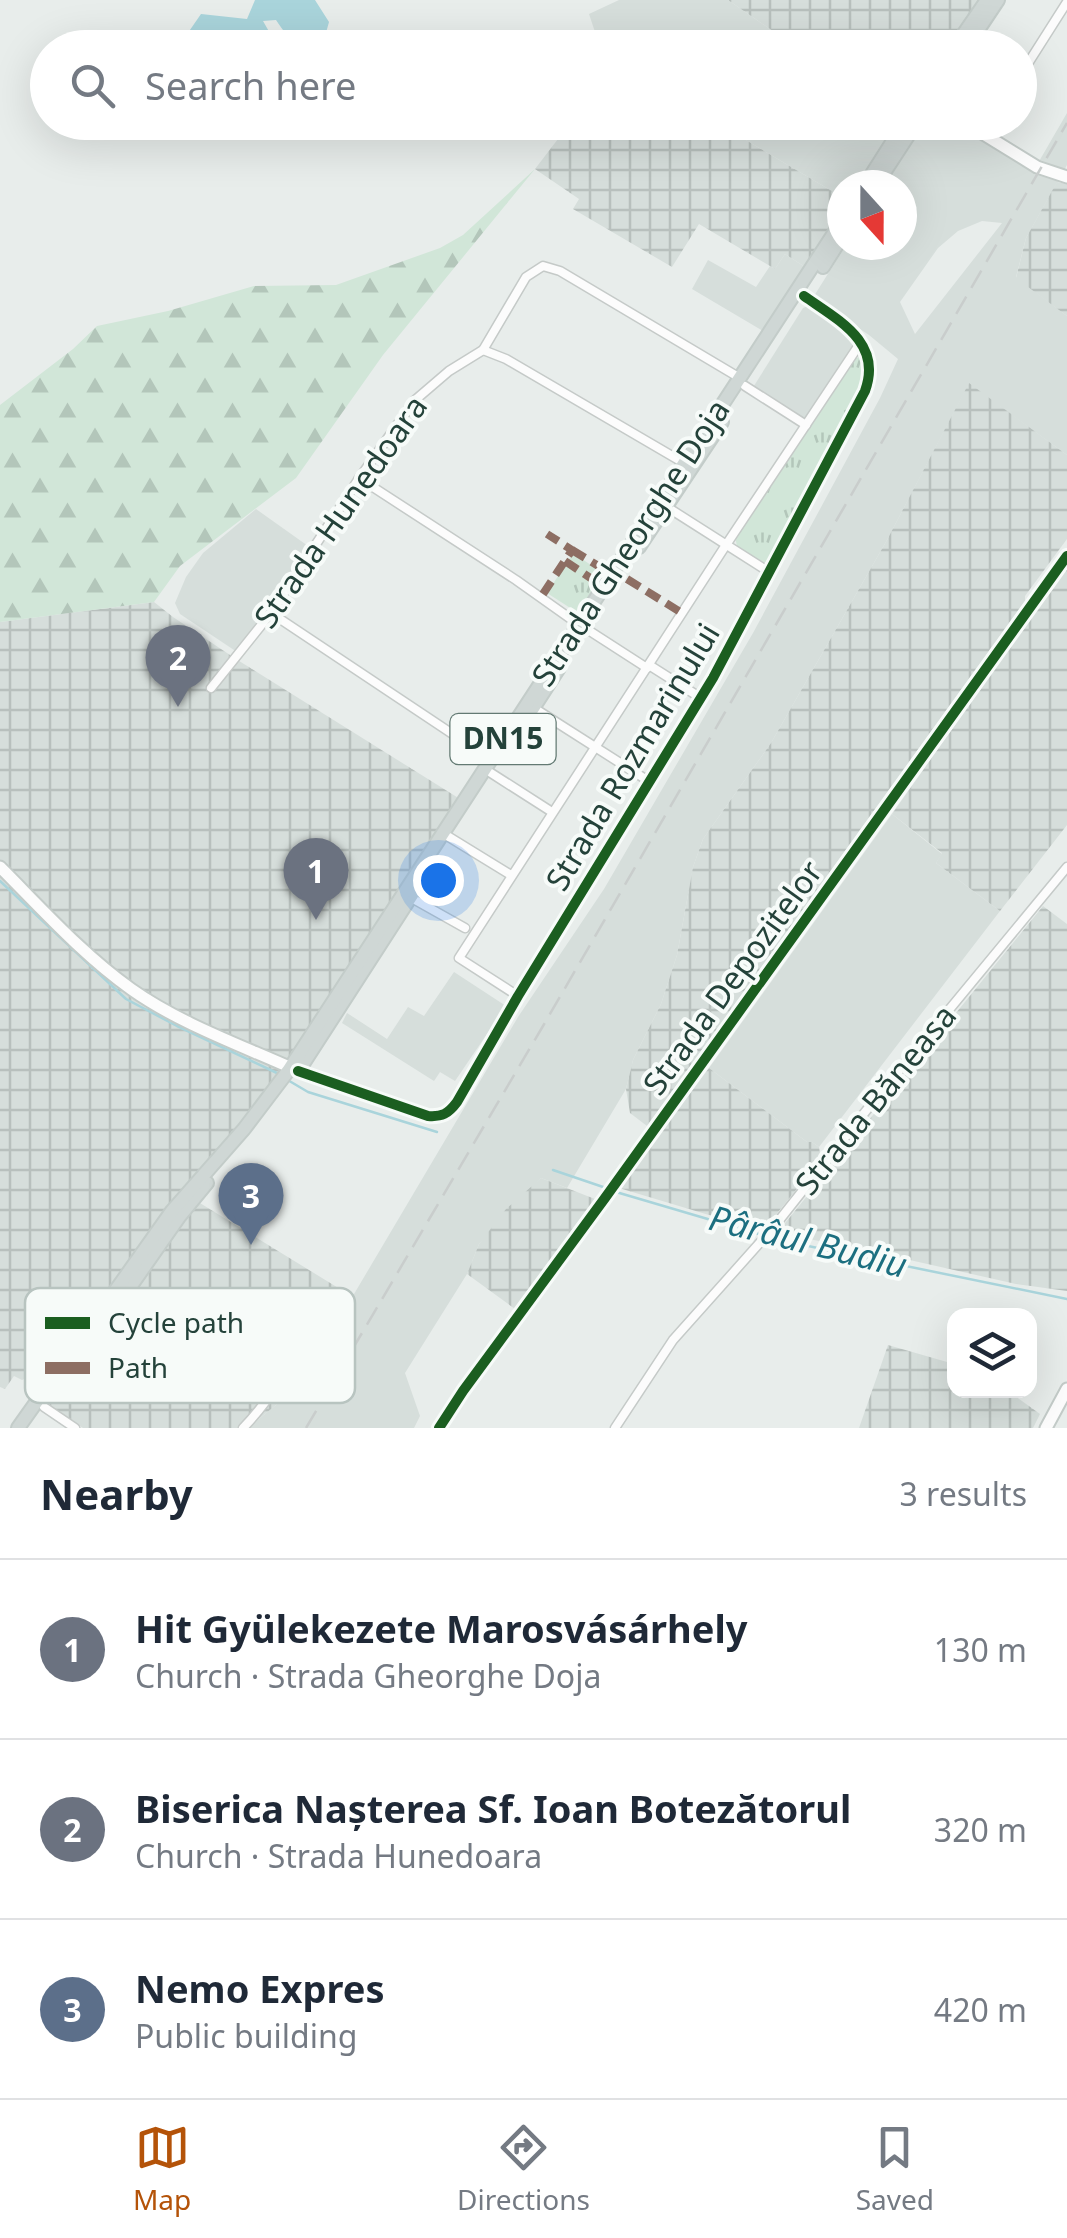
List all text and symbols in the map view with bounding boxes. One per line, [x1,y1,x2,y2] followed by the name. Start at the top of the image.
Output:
[30,30,1037,140] search box
[65,58,120,113] icon: search
[145,59,356,111] text: Search here
[827,170,917,260] north arrow
[243,386,436,636] street label: Strada Hunedoara
[521,391,739,694] street label: Strada Gheorghe Doja
[535,615,729,898] street label: Strada Rozmarinului
[146,624,210,707] pin: 2
[450,714,556,764] road number: DN15
[284,838,348,920] pin: 1
[632,851,831,1103] street label: Strada Depozitelor
[413,855,464,906] your location
[785,995,965,1203] street label: Strada Băneasa
[218,1162,284,1245] pin: 3
[705,1193,912,1288] water label: Pârâul Budiu
[25,1288,355,1403] legend
[108,1303,244,1341] text: Cycle path
[947,1308,1037,1398] map controls
[947,1308,1037,1398] button: layers
[108,1348,168,1386] text: Path
[40,1465,193,1522] text: Nearby
[900,1472,1027,1515] text: 3 results
[135,1602,747,1654] text: Hit Gyülekezete Marosvásárhely
[63,1628,82,1671] text: 1
[934,1628,1027,1671] text: 130 m
[135,1654,601,1697] text: Church · Strada Gheorghe Doja
[135,1782,851,1834] text: Biserica Nașterea Sf. Ioan Botezătorul
[63,1808,82,1851] text: 2
[934,1808,1027,1851] text: 320 m
[135,1834,542,1877] text: Church · Strada Hunedoara
[135,1962,385,2014] text: Nemo Expres
[63,1988,82,2031] text: 3
[934,1988,1027,2031] text: 420 m
[135,2014,357,2057] text: Public building
[133,2120,191,2218] tab: Map
[457,2120,590,2218] tab: Directions
[856,2120,934,2218] tab: Saved

